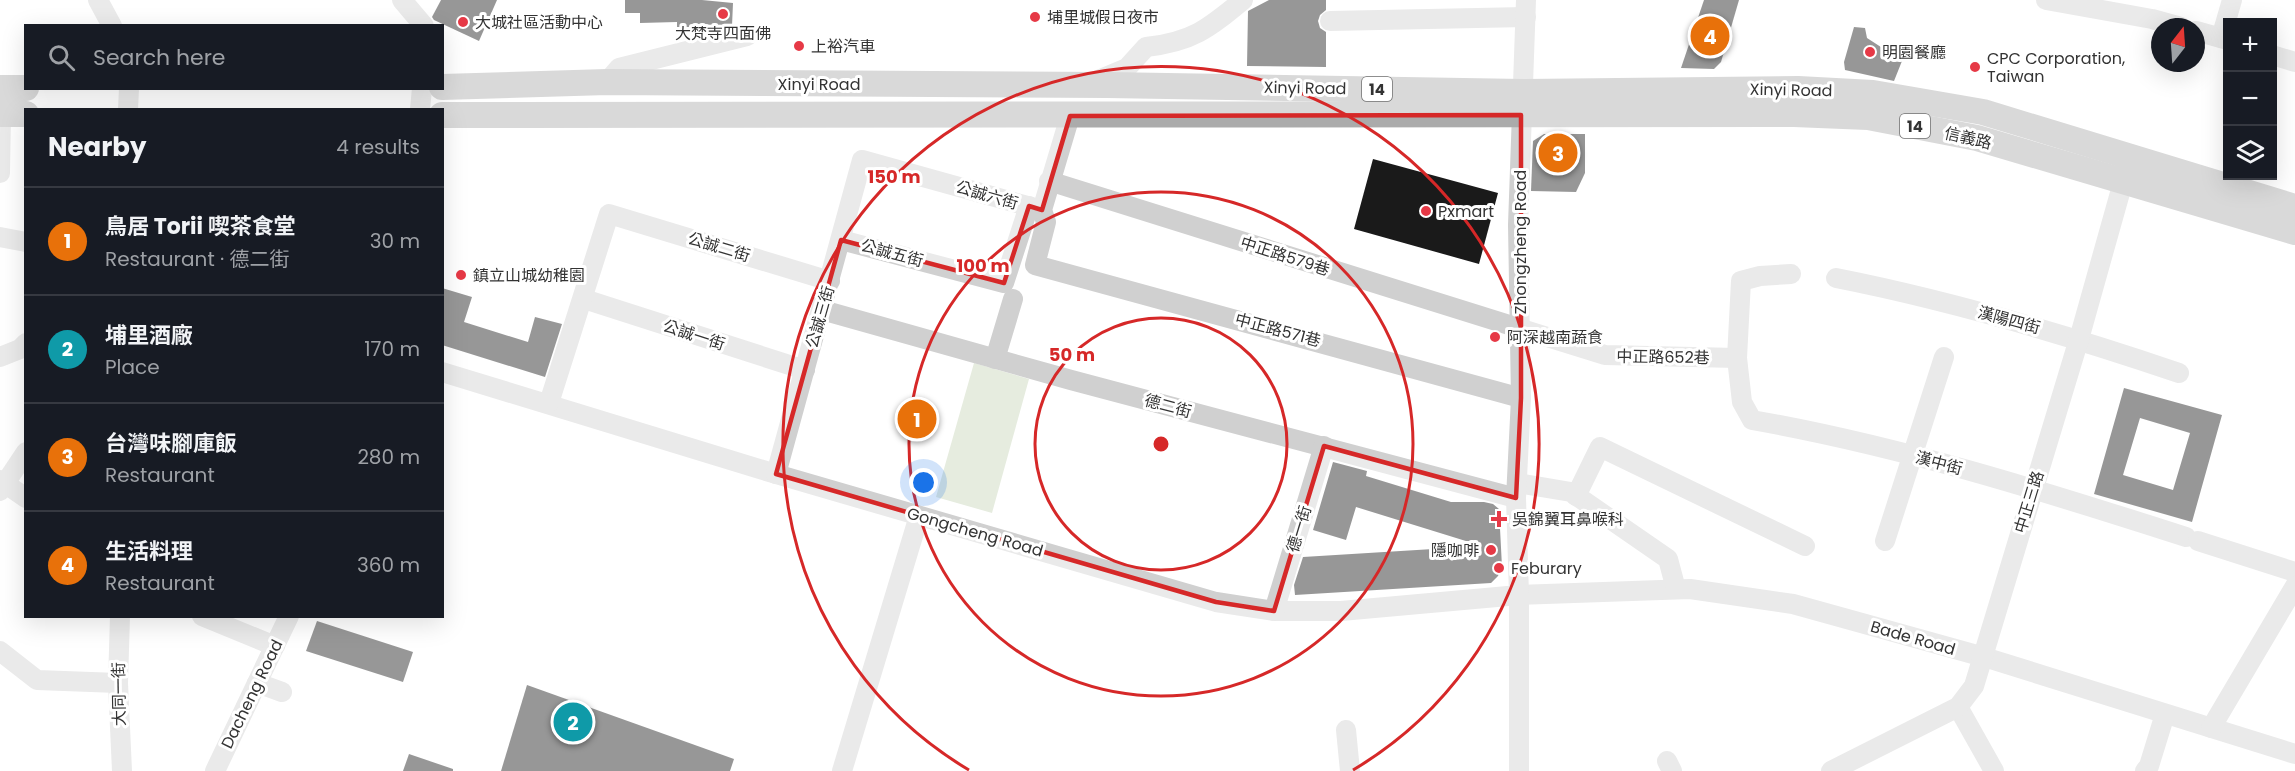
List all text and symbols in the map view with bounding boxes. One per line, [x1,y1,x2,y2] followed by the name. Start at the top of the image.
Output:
[1047,6,1159,29] place label: 埔里城假日夜市
[716,7,730,21] marker: 大梵寺四面佛
[1028,10,1042,24] marker: 埔里城假日夜市
[475,11,603,34] place label: 大城社區活動中心
[1690,14,1730,58] pin: 4
[456,15,470,29] marker: 大城社區活動中心
[2151,18,2205,72] north arrow
[2223,18,2277,180] map controls
[2223,18,2277,72] button: +
[675,22,771,45] place label: 大梵寺四面佛
[24,24,444,90] search box
[811,35,875,58] place label: 上裕汽車
[792,39,806,53] marker: 上裕汽車
[45,41,78,74] icon: search
[1882,41,1946,64] place label: 明園餐廳
[93,42,226,73] text: Search here
[1863,45,1877,59] marker: 明園餐廳
[1987,47,2125,88] place label: CPC Corporation, Taiwan
[1968,60,1982,74] marker: CPC Corporation, Taiwan
[2223,72,2277,126] button: −
[778,73,860,96] street label: Xinyi Road
[1263,76,1347,100] street label: Xinyi Road
[1362,77,1392,101] road number: 14
[1749,78,1833,102] street label: Xinyi Road
[1900,114,1930,138] road number: 14
[1942,121,1994,155] street label: 信義路
[2223,126,2277,180] button: layers
[48,129,146,165] text: Nearby
[1538,130,1578,176] pin: 3
[336,133,420,161] text: 4 results
[867,164,921,189] text: 150 m
[1509,170,1532,314] street label: Zhongzheng Road
[953,175,1021,215] street label: 公誠六街
[1438,200,1494,223] place label: Pxmart
[1419,204,1433,218] marker: Pxmart
[105,211,296,242] text: 鳥居 Torii 喫茶食堂
[64,227,71,255] text: 1
[370,227,420,255] text: 30 m
[685,227,753,267] street label: 公誠二街
[1237,231,1333,281] street label: 中正路579巷
[858,234,926,272] street label: 公誠五街
[105,245,290,273] text: Restaurant · 德二街
[956,253,1010,278] text: 100 m
[473,264,585,287] place label: 鎮立山城幼稚園
[454,268,468,282] marker: 鎮立山城幼稚園
[800,283,840,351] street label: 公誠三街
[1975,301,2043,339] street label: 漢陽四街
[1233,308,1323,352] street label: 中正路571巷
[660,314,728,356] street label: 公誠一街
[105,320,193,351] text: 埔里酒廠
[1507,326,1603,349] place label: 阿深越南蔬食
[1488,330,1502,344] marker: 阿深越南蔬食
[62,335,73,363] text: 2
[364,335,420,363] text: 170 m
[1049,342,1095,367] text: 50 m
[1616,345,1710,369] street label: 中正路652巷
[105,353,160,381] text: Place
[1142,389,1194,423] street label: 德二街
[898,396,936,442] pin: 1
[105,428,237,459] text: 台灣味腳庫飯
[1151,434,1171,454] centre of rings
[61,443,74,471] text: 3
[357,443,420,471] text: 280 m
[1913,446,1965,480] street label: 漢中街
[105,461,215,489] text: Restaurant
[909,468,938,497] your location
[2009,468,2049,536] street label: 中正三路
[904,502,1046,562] street label: Gongcheng Road
[1281,503,1317,555] street label: 德一街
[1512,508,1624,531] place label: 吳錦翼耳鼻喉科
[1490,510,1508,528] marker: 吳錦翼耳鼻喉科
[105,536,193,567] text: 生活料理
[1431,539,1479,562] place label: 隱咖啡
[1484,543,1498,557] marker: 隱咖啡
[61,551,74,579] text: 4
[357,551,420,579] text: 360 m
[1511,557,1582,580] place label: Feburary
[1492,561,1506,575] marker: Feburary
[105,569,215,597] text: Restaurant
[1868,615,1958,661] street label: Bade Road
[216,636,288,752] street label: Dacheng Road
[107,662,131,726] street label: 大同一街
[554,700,592,744] pin: 2

